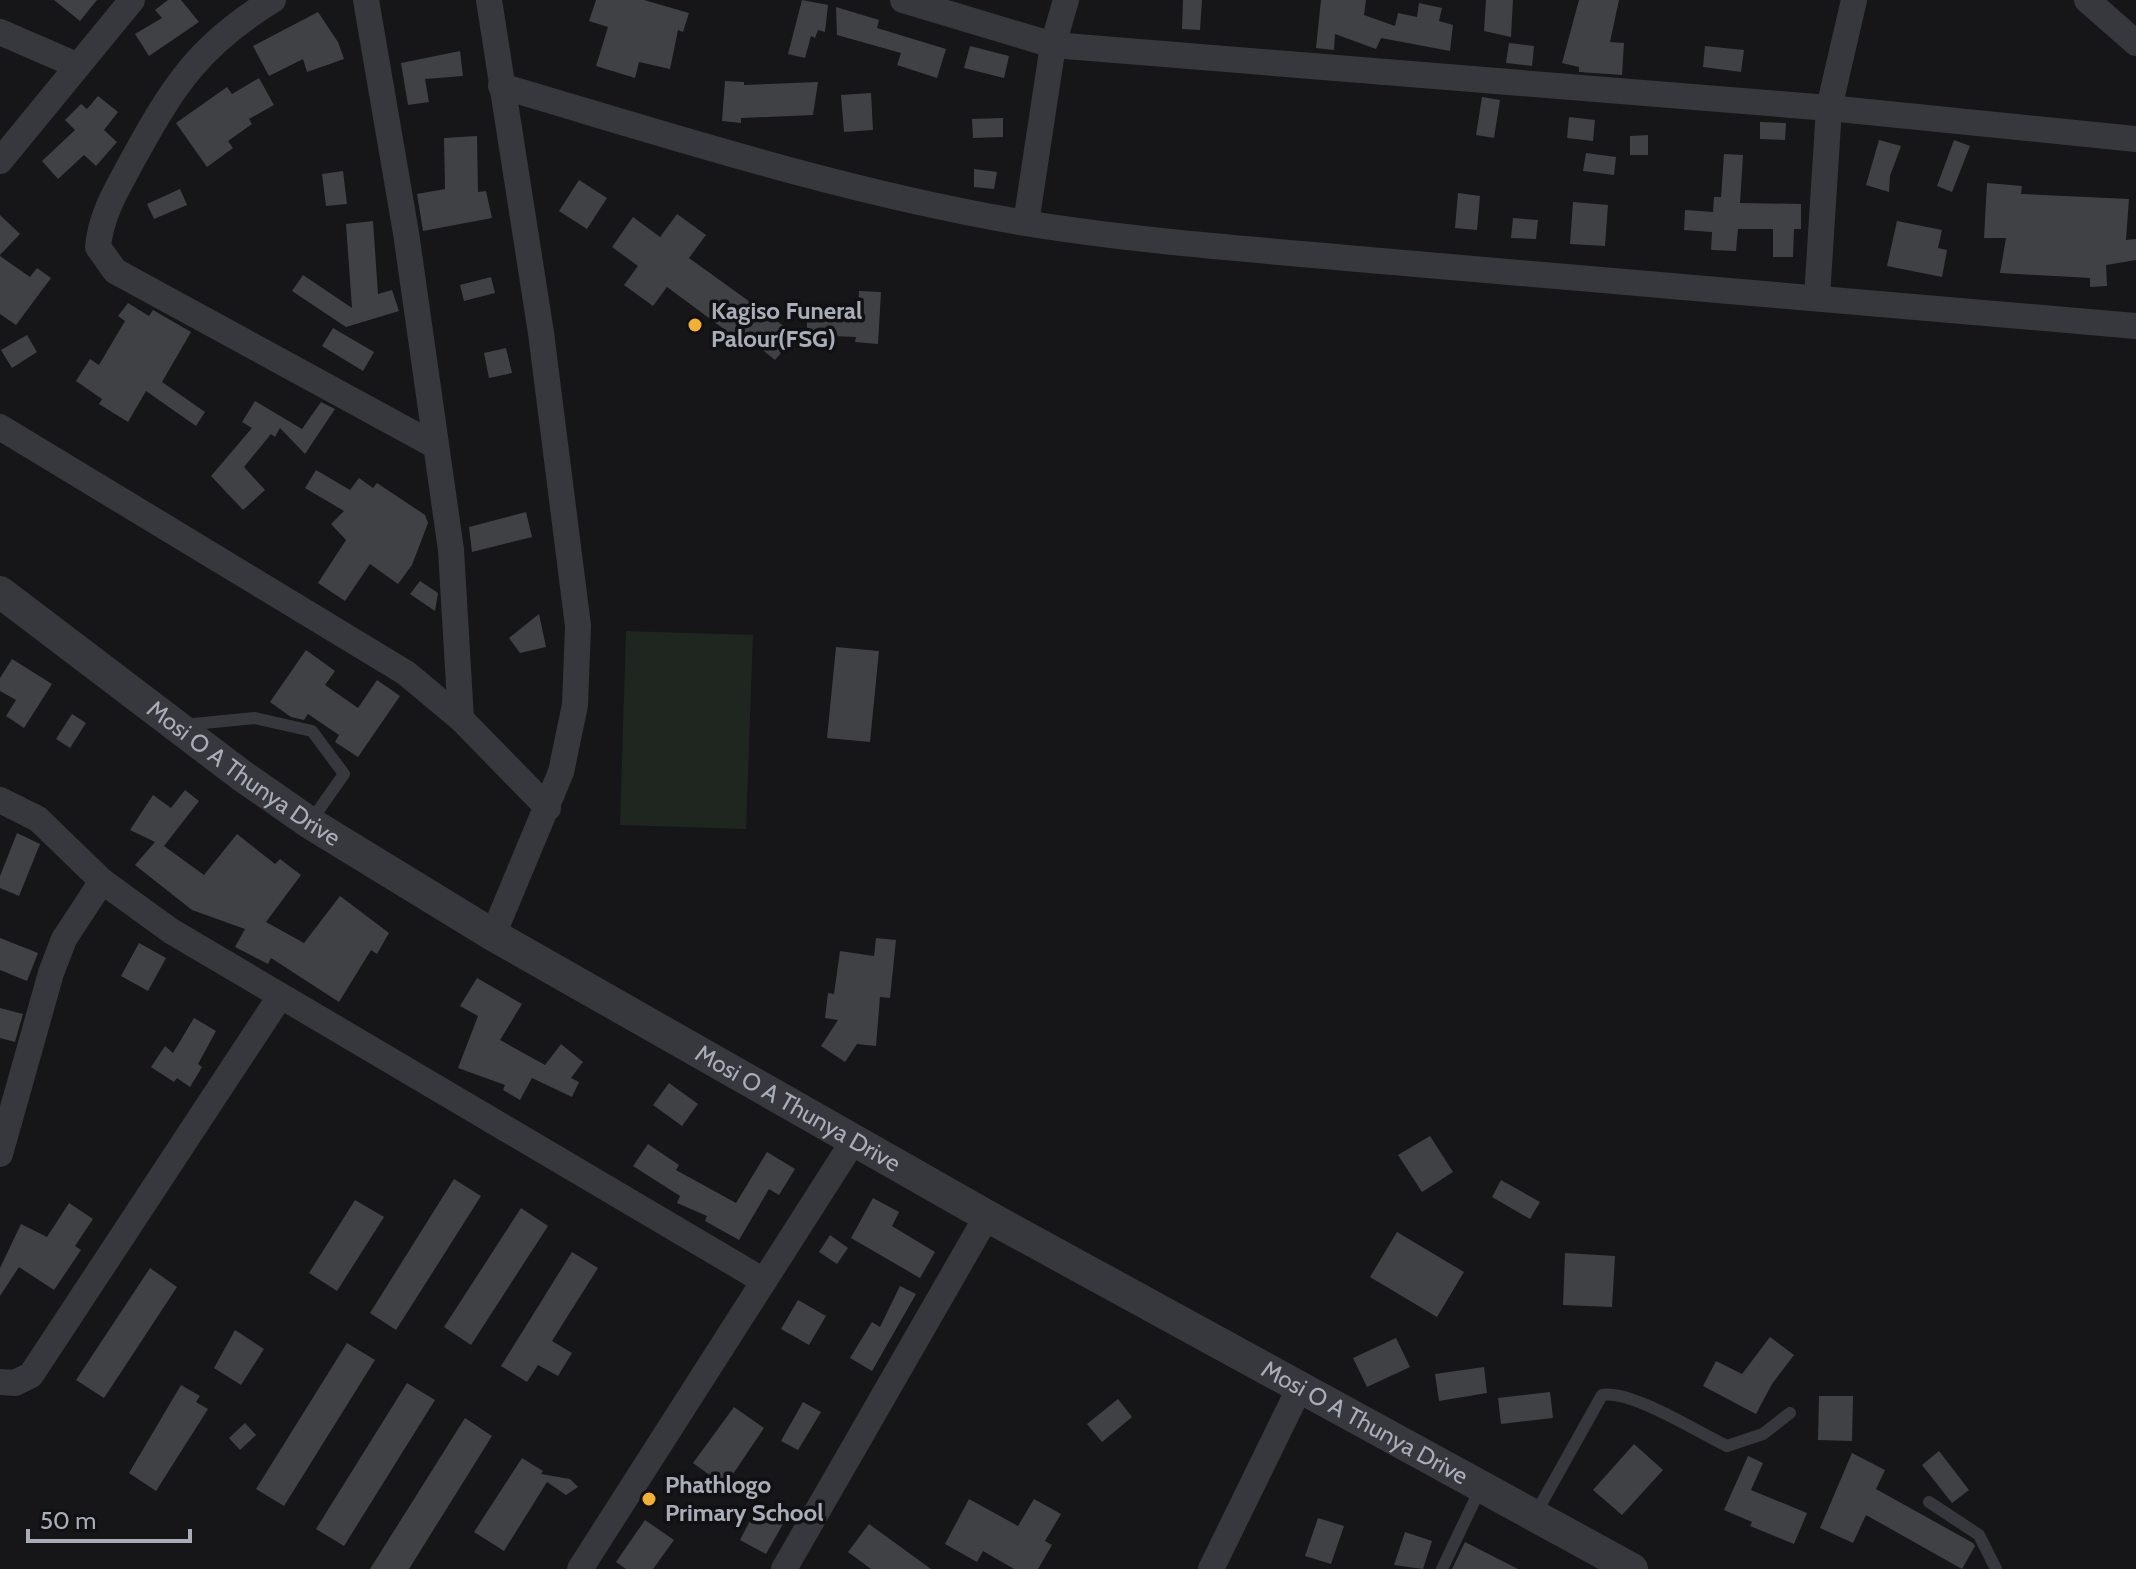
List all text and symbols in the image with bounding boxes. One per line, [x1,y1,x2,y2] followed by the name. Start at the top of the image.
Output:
[711,296,862,353] place label: Kagiso Funeral Palour(FSG)
[686,316,704,334] marker: Kagiso Funeral Palour(FSG)
[142,694,346,852] street label: Mosi O A Thunya Drive
[691,1038,906,1178] street label: Mosi O A Thunya Drive
[1257,1354,1473,1490] street label: Mosi O A Thunya Drive
[665,1470,824,1527] place label: Phathlogo Primary School
[640,1490,658,1508] marker: Phathlogo Primary School
[28,1493,190,1543] scale bar
[40,1506,96,1535] text: 50 m

